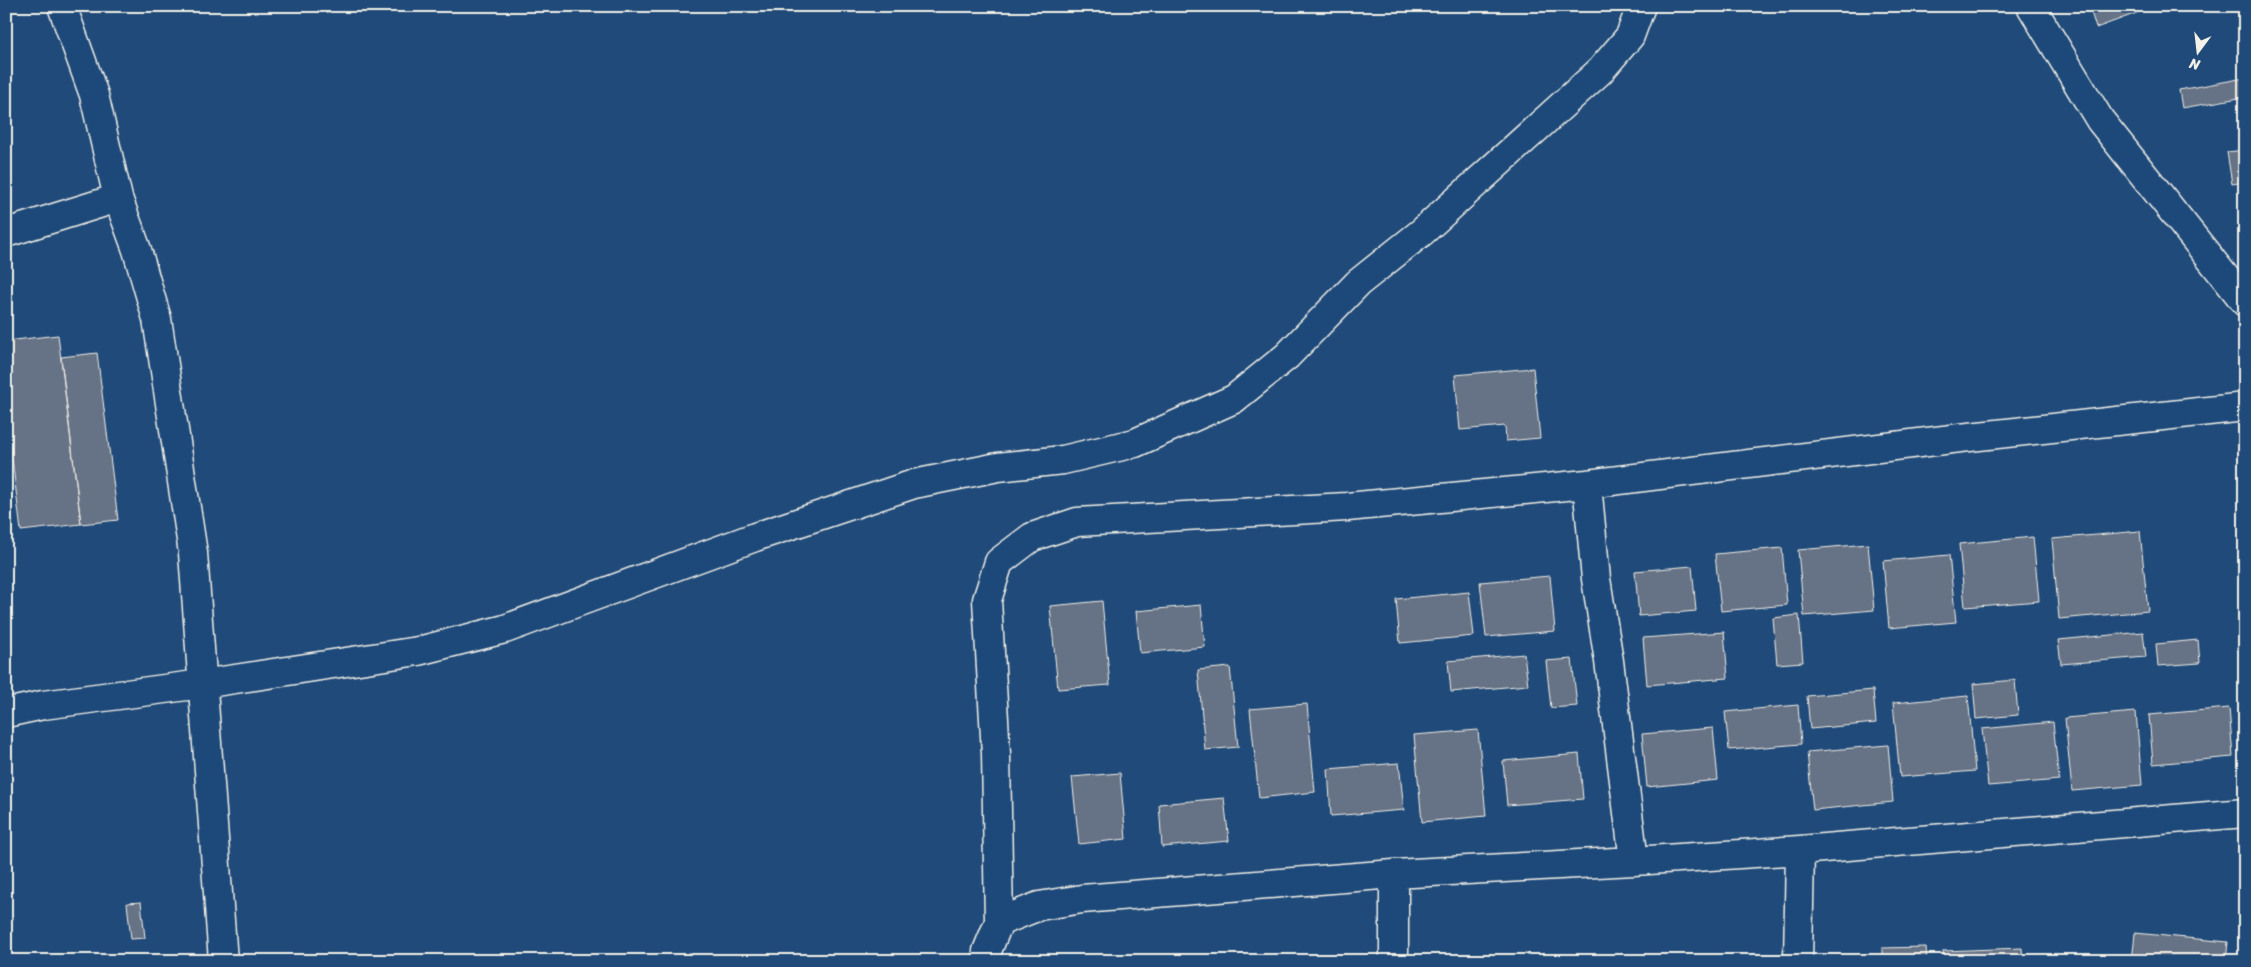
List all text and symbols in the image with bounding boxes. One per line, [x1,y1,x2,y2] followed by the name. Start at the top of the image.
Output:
[2174,28,2224,78] north arrow
[2187,51,2204,78] text: N

